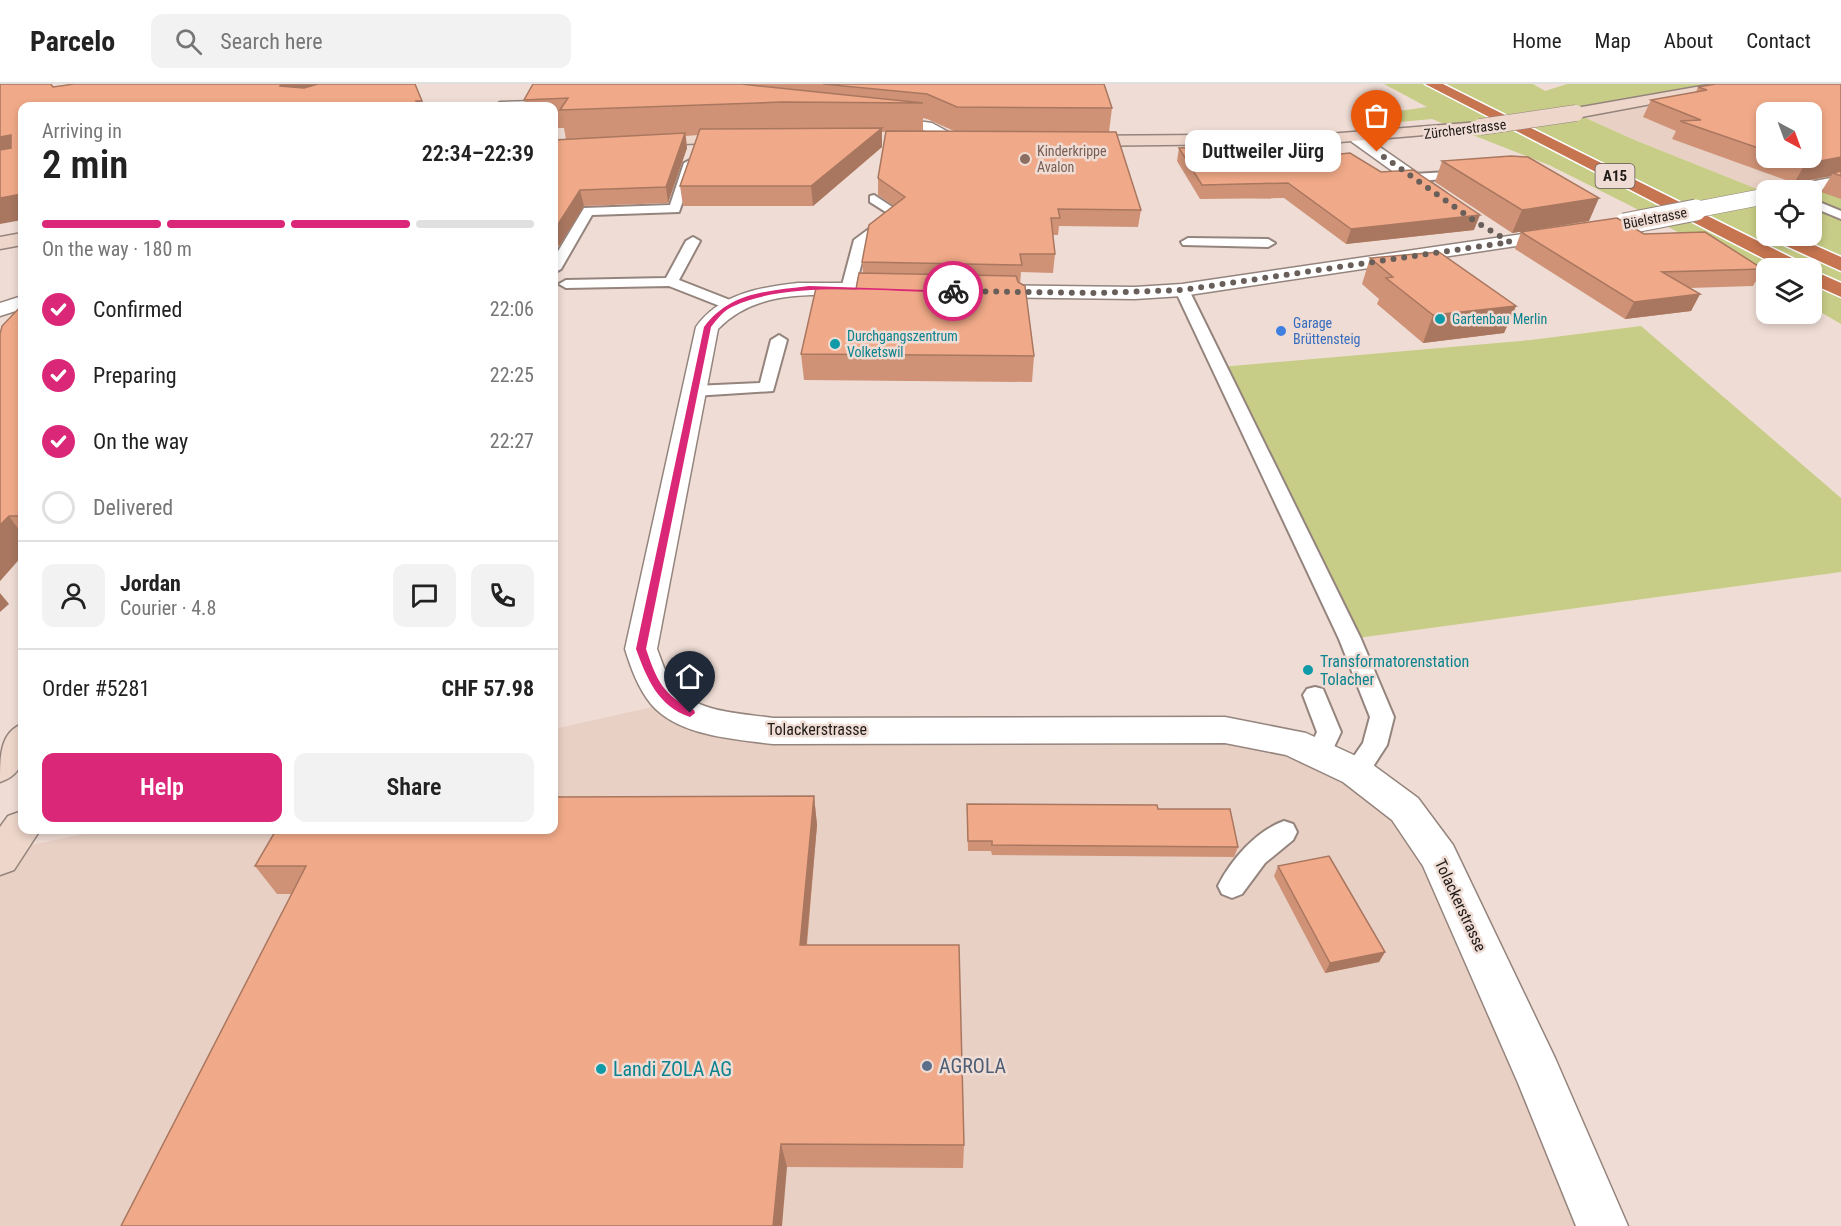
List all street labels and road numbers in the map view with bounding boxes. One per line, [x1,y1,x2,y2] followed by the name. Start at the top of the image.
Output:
[1423,116,1507,142] street label: Zürcherstrasse
[1596,164,1634,188] road number: A15
[1622,204,1689,232] street label: Büelstrasse
[767,720,867,739] street label: Tolackerstrasse
[1431,856,1490,955] street label: Tolackerstrasse

